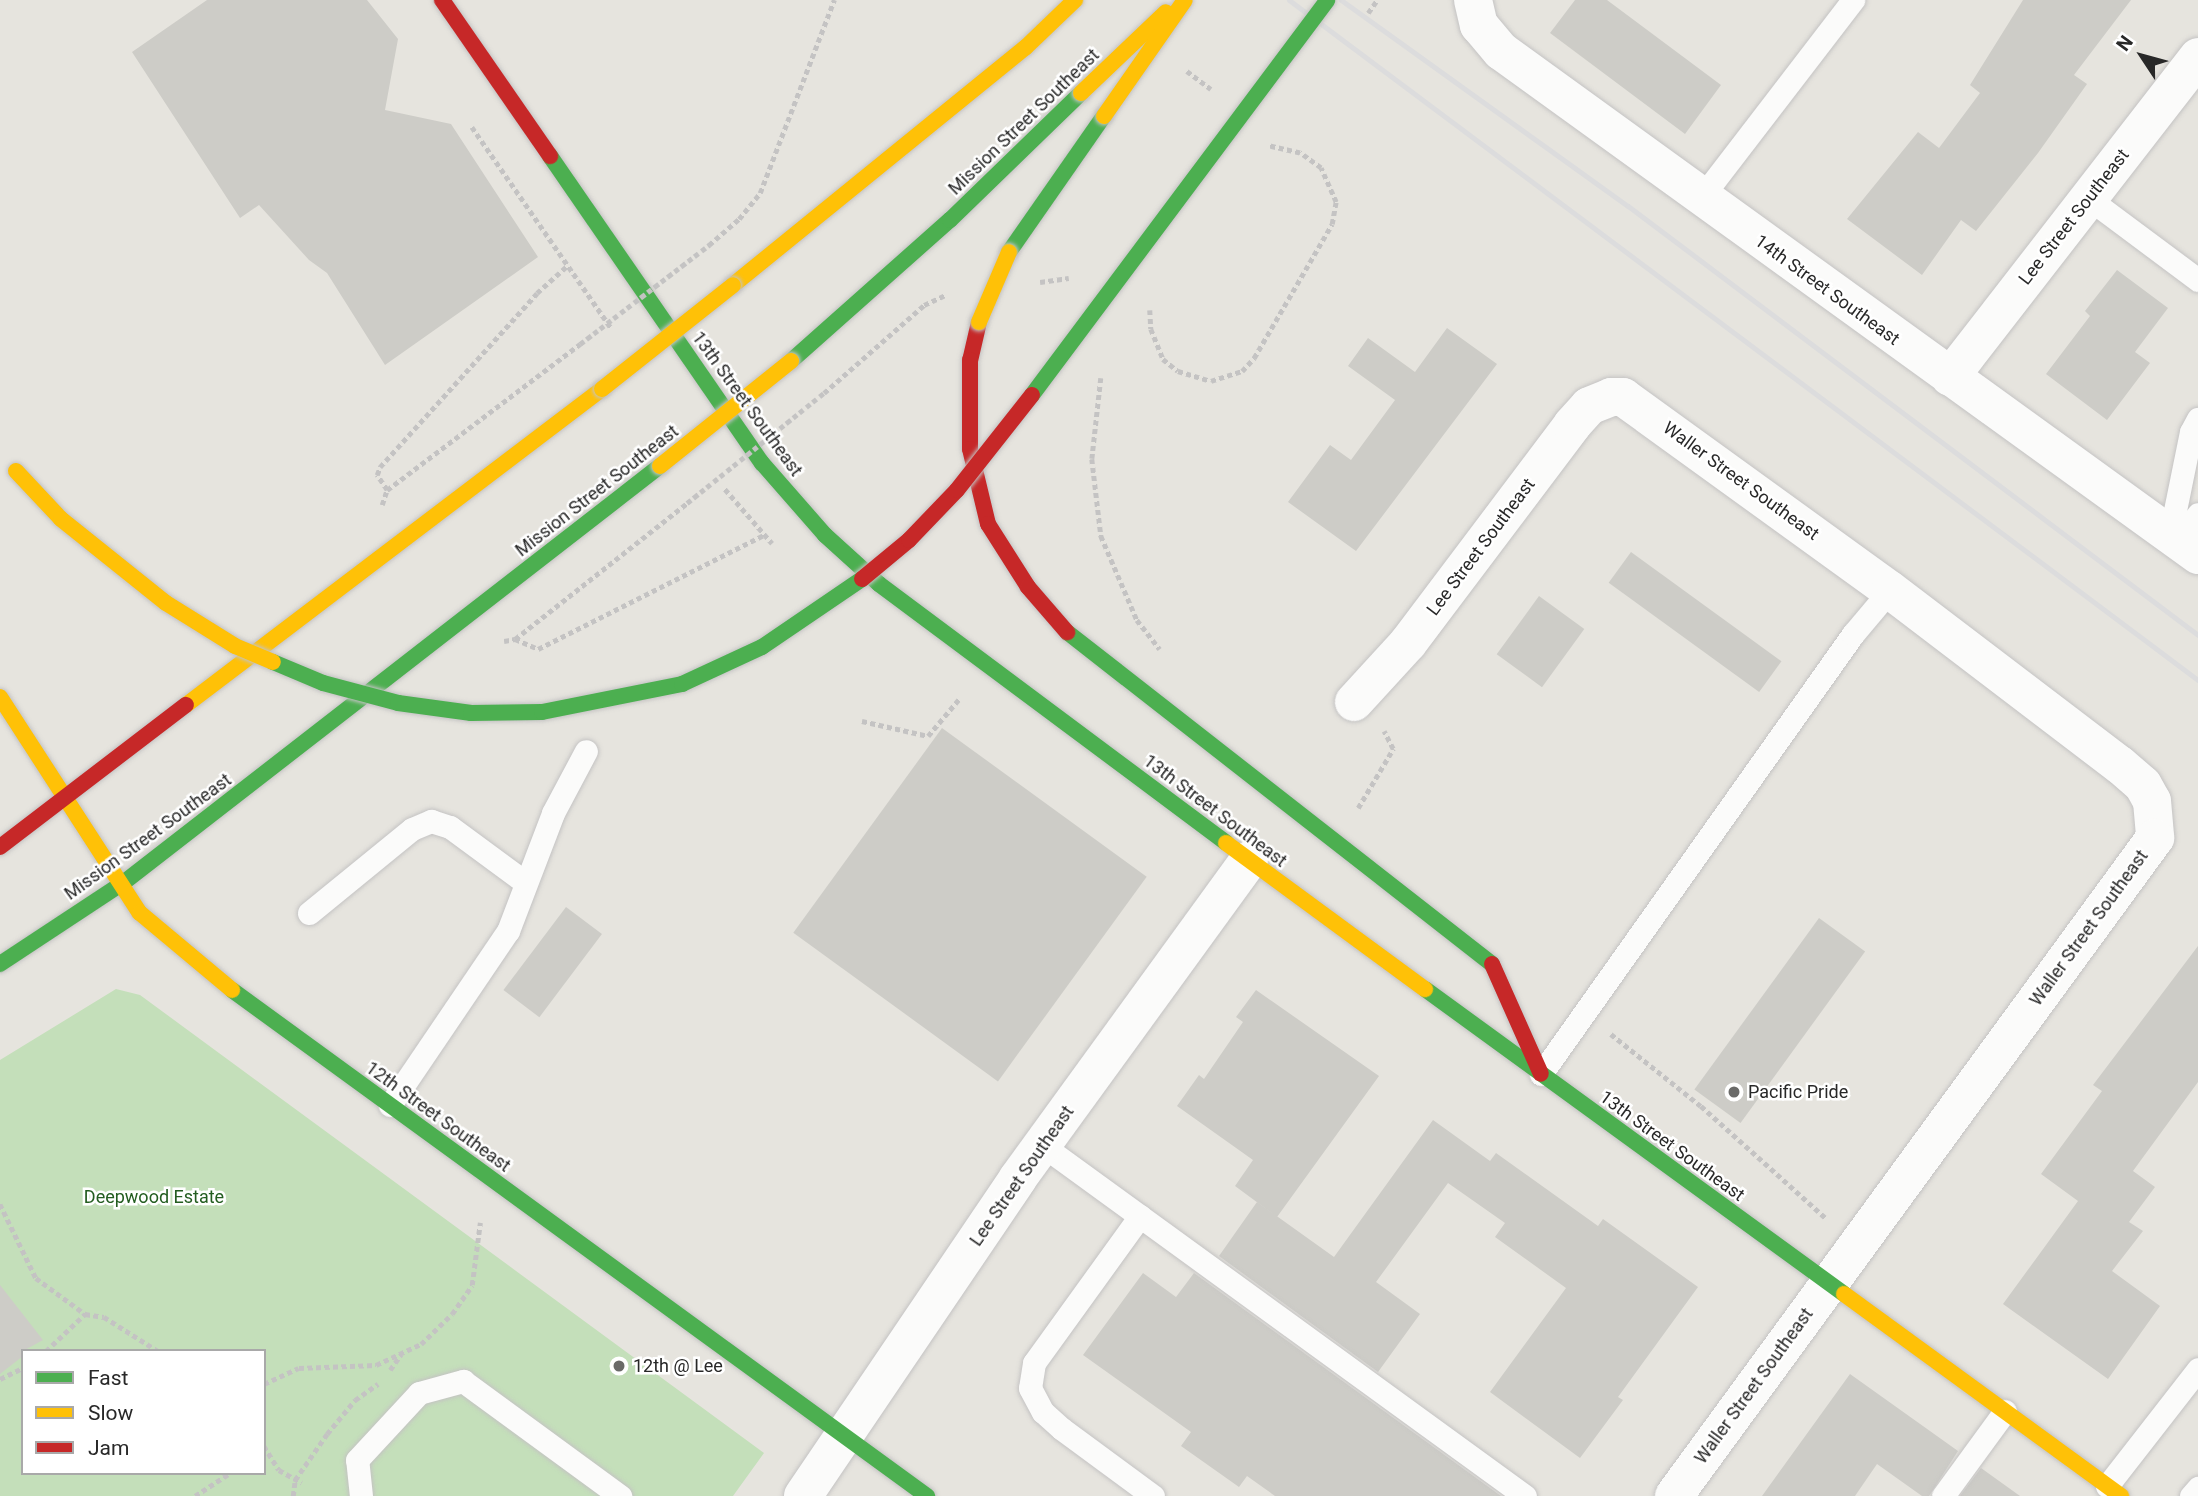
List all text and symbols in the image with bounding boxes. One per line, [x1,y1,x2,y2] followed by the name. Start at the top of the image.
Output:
[2107,21,2177,91] north arrow
[2111,31,2138,56] text: N
[944,44,1104,200] street label: Mission Street Southeast
[2014,145,2134,289] street label: Lee Street Southeast
[1750,230,1904,350] street label: 14th Street Southeast
[687,327,807,481] street label: 13th Street Southeast
[1659,417,1823,545] street label: Waller Street Southeast
[511,421,683,561] street label: Mission Street Southeast
[1422,474,1540,620] street label: Lee Street Southeast
[1139,750,1291,872] street label: 13th Street Southeast
[60,769,236,905] street label: Mission Street Southeast
[2025,846,2153,1010] street label: Waller Street Southeast
[361,1057,515,1177] street label: 12th Street Southeast
[1748,1081,1848,1103] place label: Pacific Pride
[1726,1084,1742,1100] marker: Pacific Pride
[1595,1086,1749,1206] street label: 13th Street Southeast
[965,1102,1079,1250] street label: Lee Street Southeast
[84,1186,224,1208] park label: Deepwood Estate
[1690,1304,1818,1468] street label: Waller Street Southeast
[21,1349,266,1475] legend
[633,1355,723,1377] place label: 12th @ Lee
[611,1358,627,1374] marker: 12th @ Lee
[88,1366,128,1390] text: Fast
[88,1401,133,1425] text: Slow
[88,1436,129,1460] text: Jam

